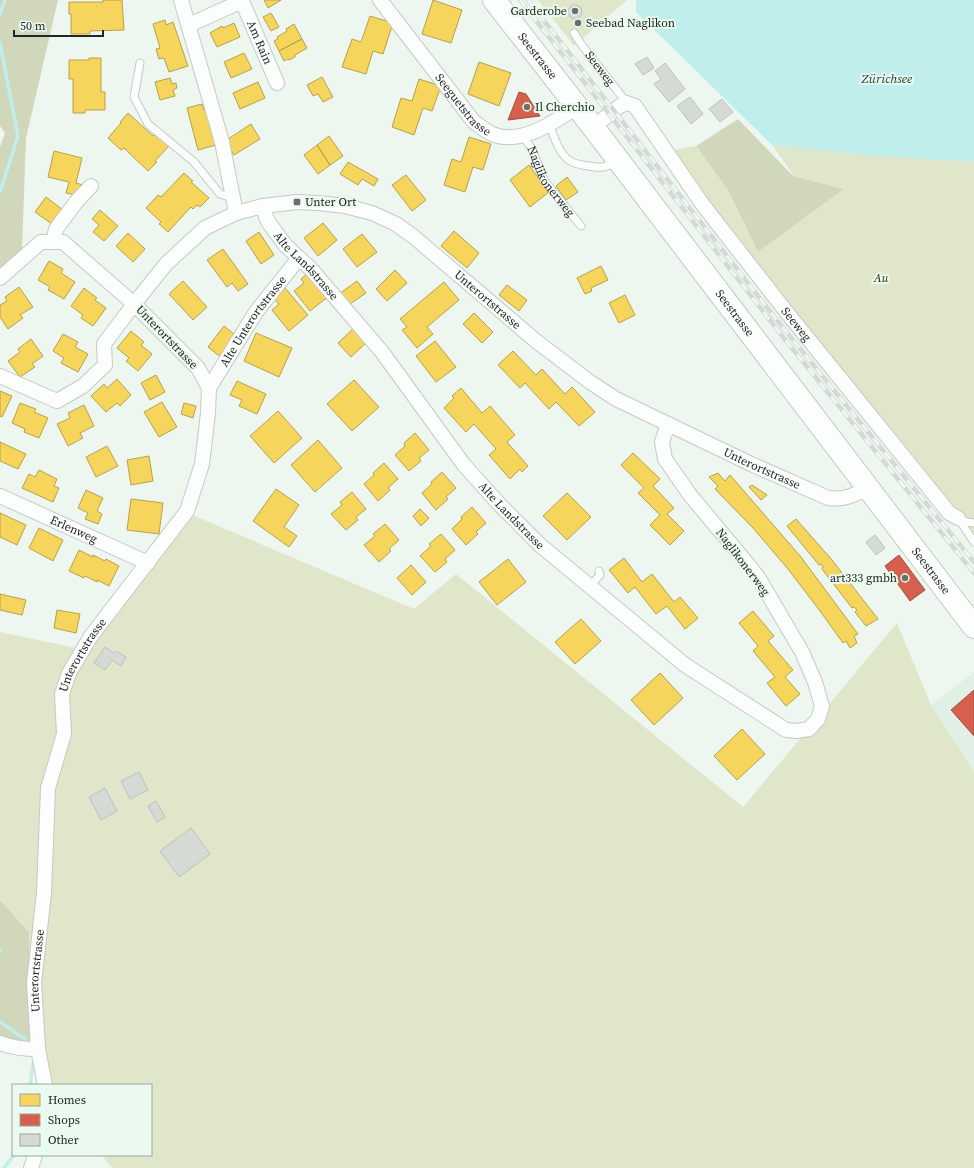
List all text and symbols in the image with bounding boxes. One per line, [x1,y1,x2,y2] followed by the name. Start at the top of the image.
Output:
[510,3,567,19] place label: Garderobe
[570,6,580,16] marker: Garderobe
[14,12,103,38] scale bar
[586,15,675,31] place label: Seebad Naglikon
[20,18,46,34] text: 50 m
[243,18,276,67] street label: Am Rain
[573,18,583,28] marker: Seebad Naglikon
[514,29,561,83] street label: Seestrasse
[582,48,619,89] street label: Seeweg
[432,70,494,140] street label: Seeguetstrasse
[861,70,913,87] water label: Zürichsee
[535,99,595,115] place label: Il Cherchio
[522,102,532,112] marker: Il Cherchio
[524,144,578,220] street label: Naglikonerweg
[305,194,356,210] place label: Unter Ort
[292,197,302,207] marker: Unter Ort
[270,228,342,303] street label: Alte Landstrasse
[451,267,525,333] street label: Unterortstrasse
[873,270,888,286] park label: Au
[216,272,290,370] street label: Alte Unterortstrasse
[712,286,758,340] street label: Seestrasse
[132,302,202,372] street label: Unterortstrasse
[778,304,815,345] street label: Seeweg
[721,444,803,493] street label: Unterortstrasse
[475,478,548,553] street label: Alte Landstrasse
[48,512,100,547] street label: Erlenweg
[712,525,774,599] street label: Naglikonerweg
[908,544,954,598] street label: Seestrasse
[830,570,897,586] place label: art333 gmbh
[900,573,910,583] marker: art333 gmbh
[55,615,110,694] street label: Unterortstrasse
[26,929,48,1013] street label: Unterortstrasse
[12,1084,152,1156] legend
[48,1092,86,1108] text: Homes
[48,1112,80,1128] text: Shops
[48,1132,79,1148] text: Other

